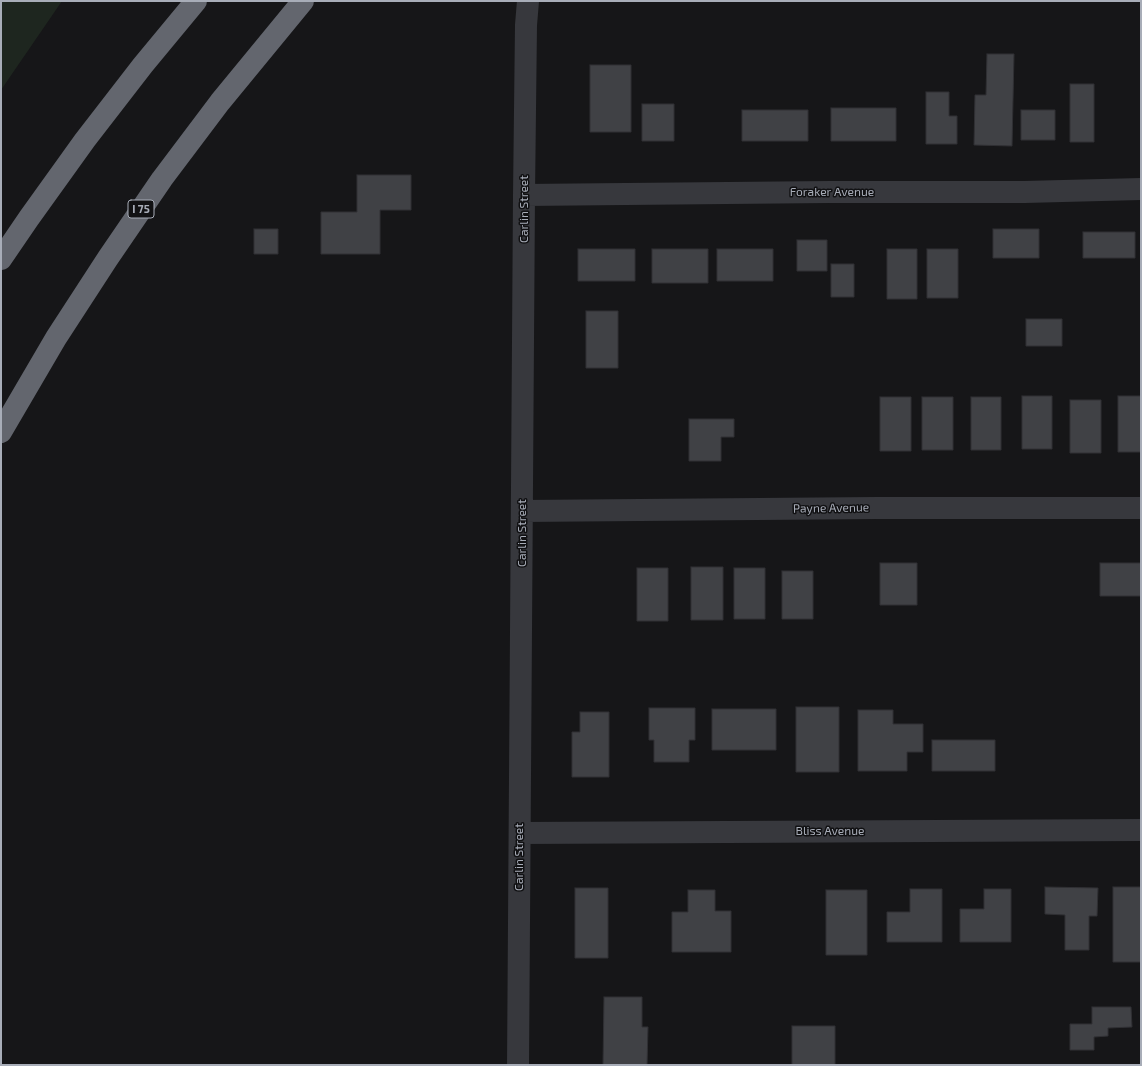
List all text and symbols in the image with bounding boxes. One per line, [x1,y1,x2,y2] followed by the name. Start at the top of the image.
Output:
[517,175,531,243] street label: Carlin Street
[790,185,874,199] street label: Foraker Avenue
[128,200,154,218] road number: I 75
[515,499,529,567] street label: Carlin Street
[793,500,869,516] street label: Payne Avenue
[512,823,526,891] street label: Carlin Street
[795,824,865,838] street label: Bliss Avenue

